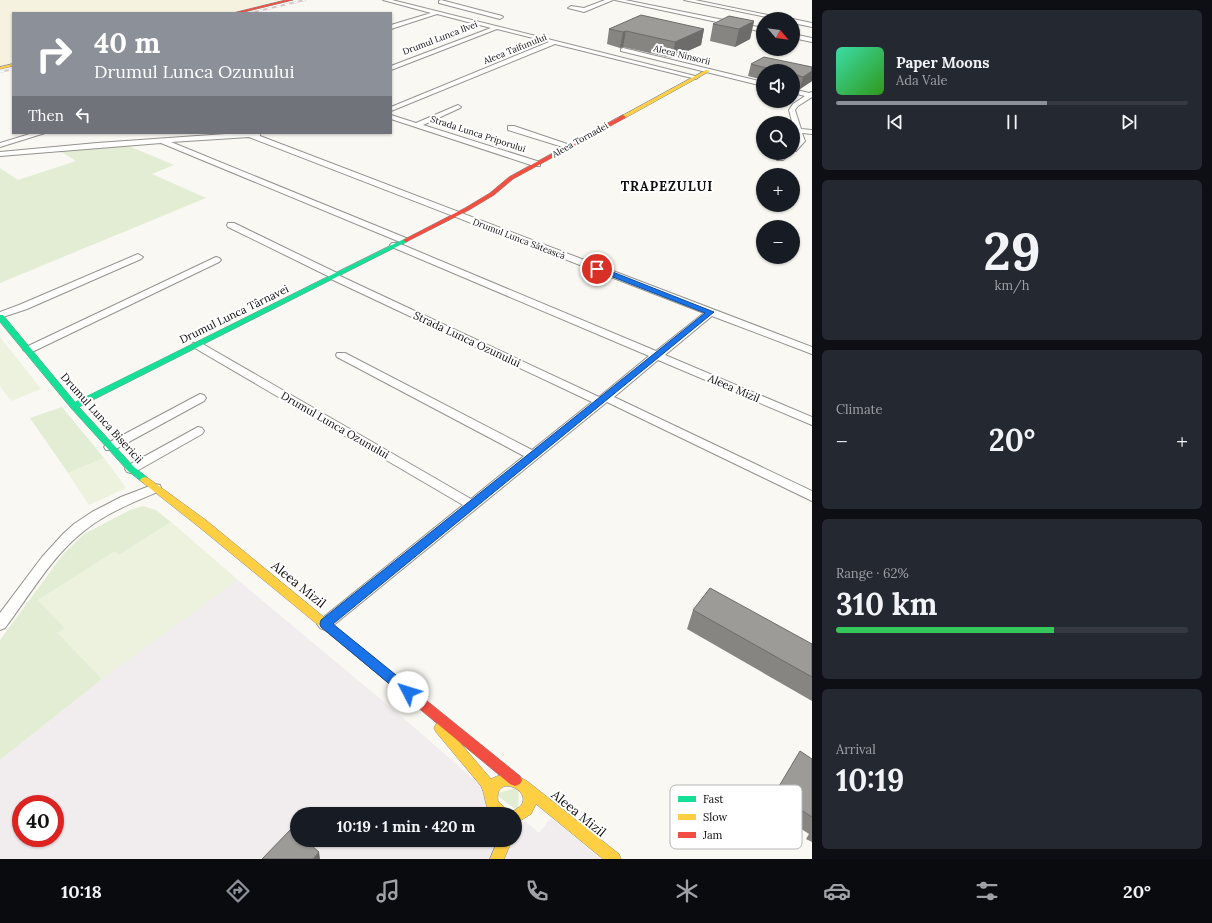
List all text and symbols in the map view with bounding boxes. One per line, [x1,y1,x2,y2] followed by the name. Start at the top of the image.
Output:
[756,12,800,56] north arrow
[756,12,800,264] map controls
[401,18,479,57] street label: Drumul Lunca Ilvei
[94,25,160,61] text: 40 m
[28,28,80,80] icon: right
[481,31,548,67] street label: Aleea Taifunului
[652,42,712,67] street label: Aleea Ninsorii
[896,53,990,72] text: Paper Moons
[94,60,295,83] text: Drumul Lunca Ozunului
[756,64,800,108] button: sound
[896,72,948,89] text: Ada Vale
[72,104,94,126] icon: left
[28,106,64,125] text: Then
[884,111,906,133] icon: previous
[1001,111,1023,133] icon: pause
[1118,111,1140,133] icon: next
[429,113,528,154] street label: Strada Lunca Priporului
[756,116,800,160] button: search
[549,119,610,160] street label: Aleea Tornadei
[756,168,800,212] button: +
[621,178,713,195] district label: TRAPEZULUI
[471,216,567,261] street label: Drumul Lunca Sătească
[983,218,1041,284] text: 29
[756,220,800,264] button: −
[580,252,614,286] pin
[586,258,608,280] icon: arrive
[994,277,1030,294] text: km/h
[177,281,291,347] street label: Drumul Lunca Târnavei
[411,308,523,370] street label: Strada Lunca Ozunului
[58,370,146,466] street label: Drumul Lunca Bisericii
[705,370,762,405] street label: Aleea Mizil
[278,388,392,462] street label: Drumul Lunca Ozunului
[836,401,883,418] text: Climate
[989,421,1035,459] text: 20°
[836,427,848,455] text: −
[1176,427,1188,455] text: +
[267,557,330,612] street label: Aleea Mizil
[836,565,909,582] text: Range · 62%
[836,585,937,623] text: 310 km
[387,671,429,713] position arrow
[836,741,876,758] text: Arrival
[836,761,904,799] text: 10:19
[670,785,802,849] legend
[547,786,610,841] street label: Aleea Mizil
[703,792,724,806] text: Fast
[12,795,64,847] speed limit sign: 40
[703,810,728,824] text: Slow
[337,817,475,836] text: 10:19 · 1 min · 420 m
[702,828,723,842] text: Jam
[224,877,252,905] icon: directions
[374,877,402,905] icon: music
[523,877,551,905] icon: phone
[673,877,701,905] icon: climate
[823,877,851,905] icon: car
[973,877,1001,905] icon: filters
[61,880,102,903] text: 10:18
[1123,880,1151,903] text: 20°

